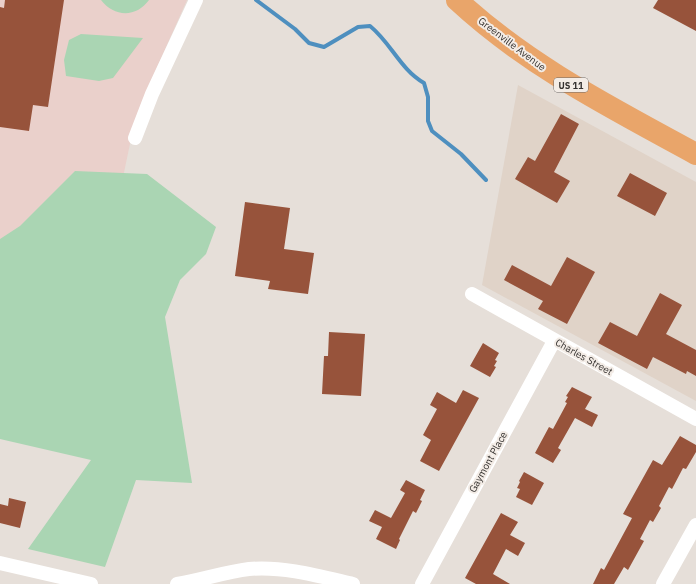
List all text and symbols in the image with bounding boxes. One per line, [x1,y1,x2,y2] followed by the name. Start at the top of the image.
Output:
[476,14,549,74] street label: Greenville Avenue
[554,78,588,92] road number: US 11
[553,336,615,378] street label: Charles Street
[466,429,510,495] street label: Gaymont Place

